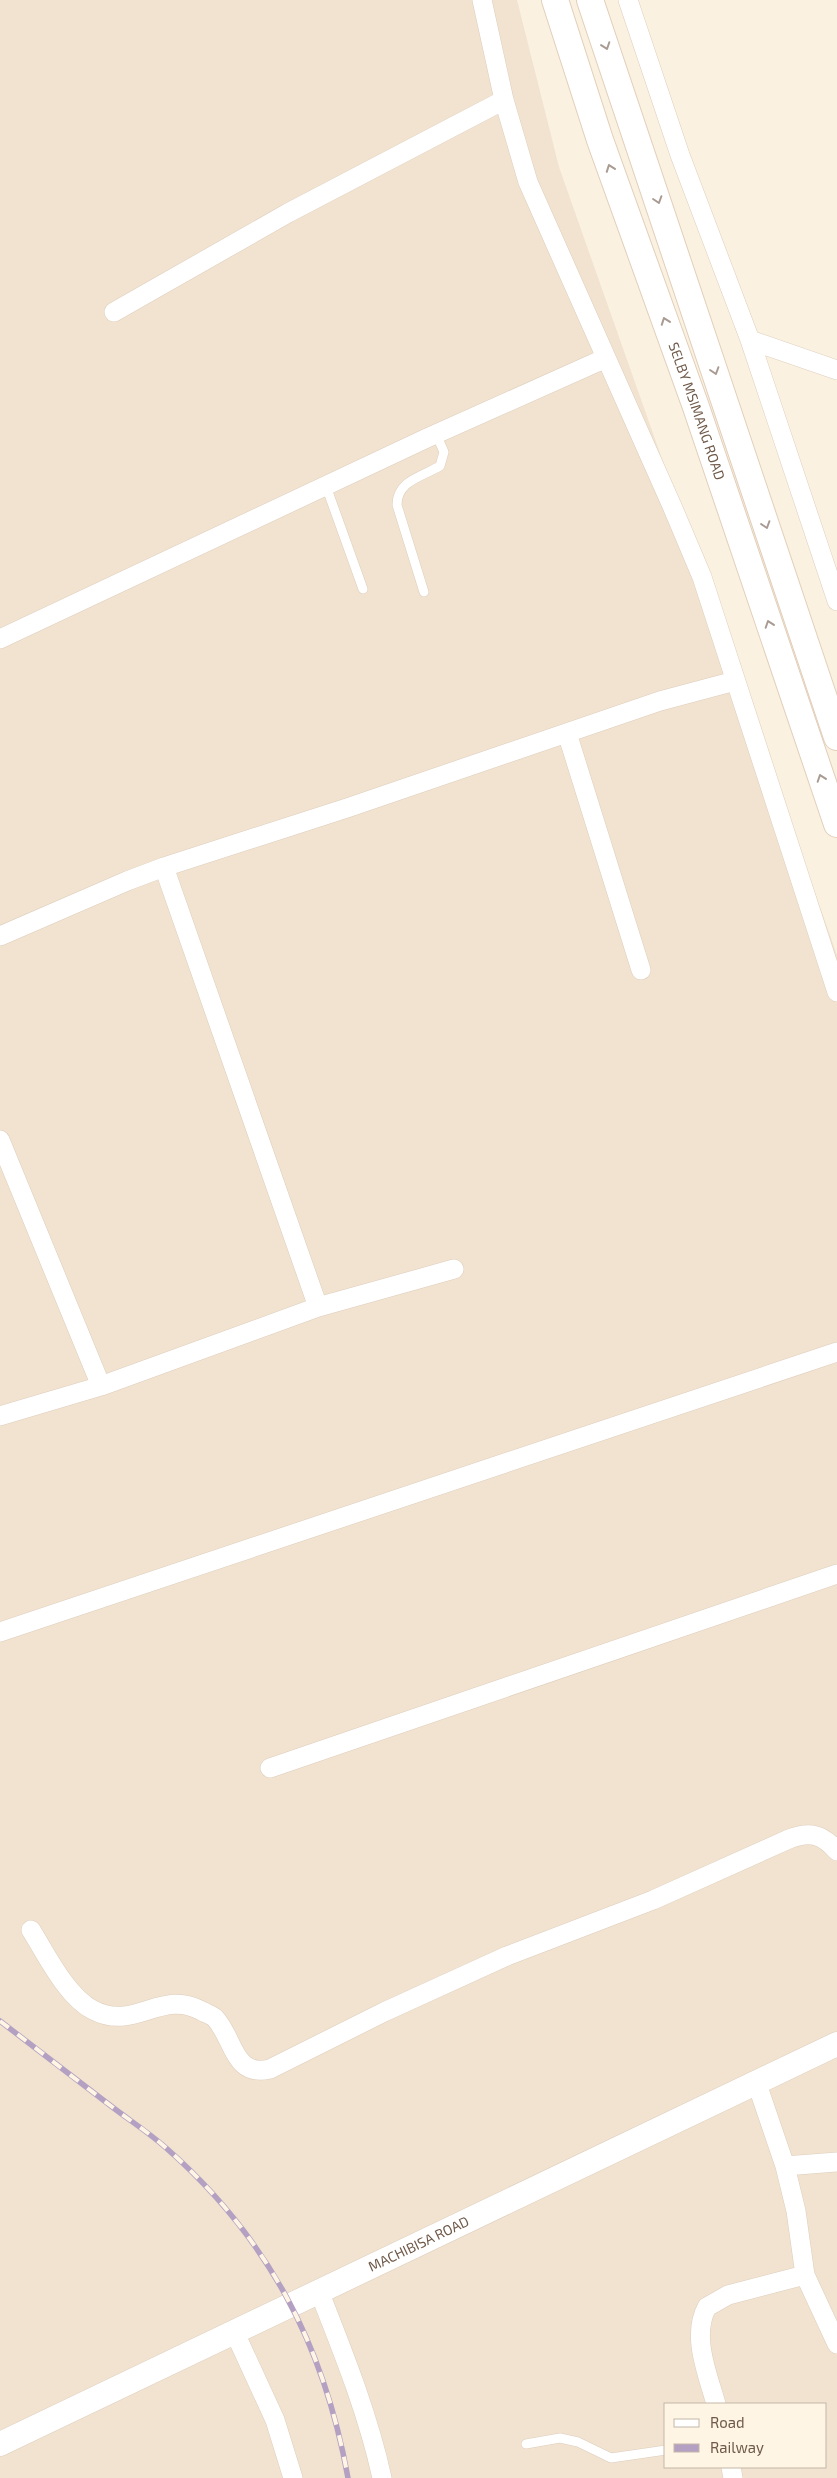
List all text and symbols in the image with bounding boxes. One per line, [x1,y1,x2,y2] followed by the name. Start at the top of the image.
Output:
[600,41,610,50] one-way arrow
[606,164,616,173] one-way arrow
[653,195,663,204] one-way arrow
[661,317,671,326] one-way arrow
[665,340,729,482] street label: SELBY MSIMANG ROAD
[709,366,719,375] one-way arrow
[761,520,771,529] one-way arrow
[765,620,775,628] one-way arrow
[817,774,827,782] one-way arrow
[365,2212,472,2275] street label: MACHIBISA ROAD
[664,2403,827,2468] legend
[710,2413,745,2431] text: Road
[710,2438,764,2456] text: Railway

